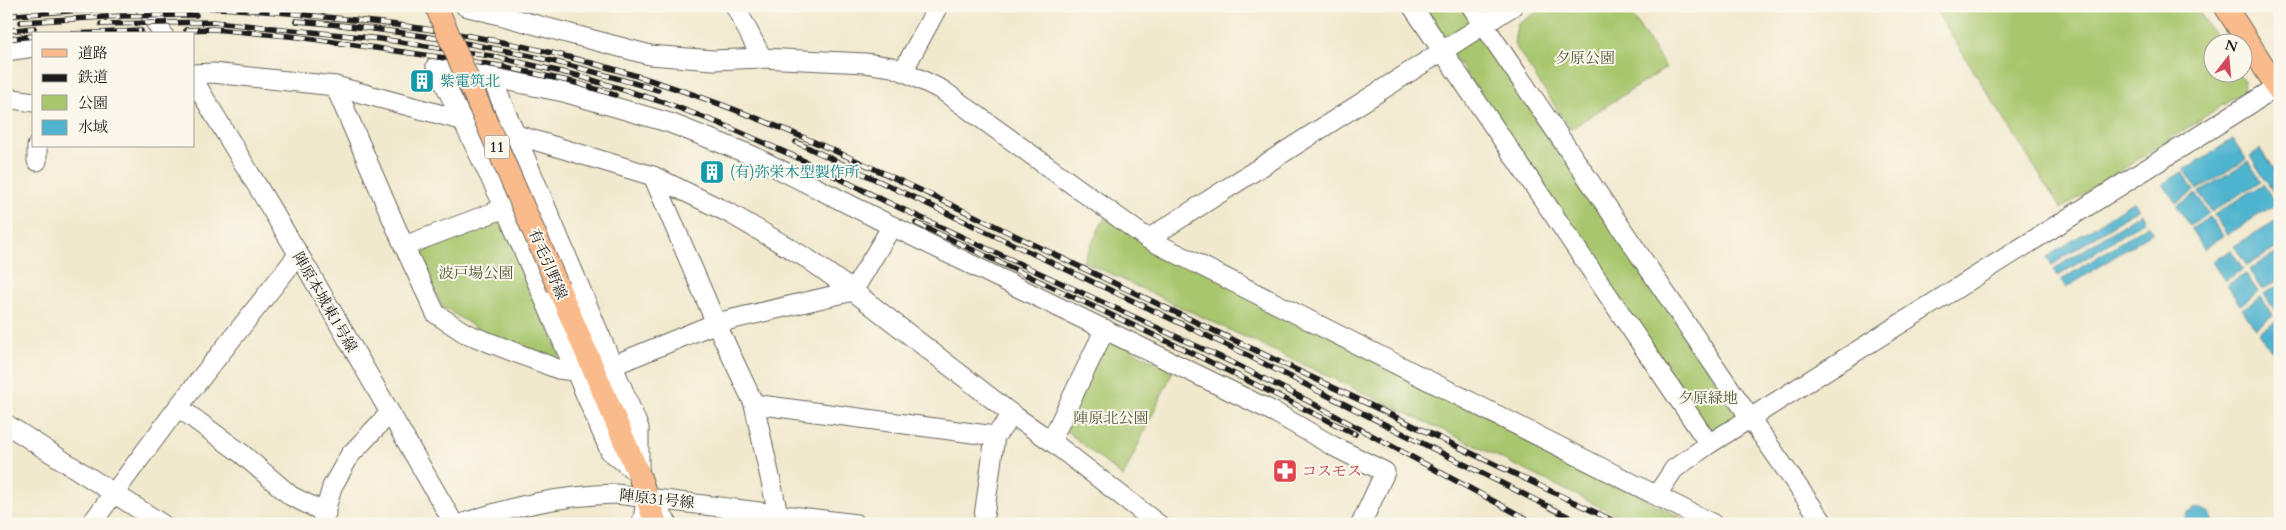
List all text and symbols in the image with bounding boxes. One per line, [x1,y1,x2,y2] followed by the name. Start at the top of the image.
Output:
[32,32,195,148] legend
[2204,32,2254,82] north arrow
[2223,35,2240,57] text: N
[78,43,108,63] text: 道路
[1555,48,1615,68] park label: 夕原公園
[78,67,108,87] text: 鉄道
[409,68,435,94] building icon: 紫電筑北
[440,71,500,91] place label: 紫電筑北
[78,93,108,113] text: 公園
[78,117,108,137] text: 水域
[484,136,510,158] road number: 11
[699,159,725,185] building icon: (有)弥栄木型製作所
[730,162,860,182] place label: (有)弥栄木型製作所
[524,226,572,302] street label: 有毛引野線
[288,248,362,356] street label: 陣原本城東1号線
[438,263,514,283] park label: 波戸場公園
[1678,388,1738,408] park label: 夕原緑地
[1073,408,1149,428] park label: 陣原北公園
[1272,458,1298,484] pharmacy icon: コスモス
[1302,461,1362,481] place label: コスモス
[618,485,696,513] street label: 陣原31号線

